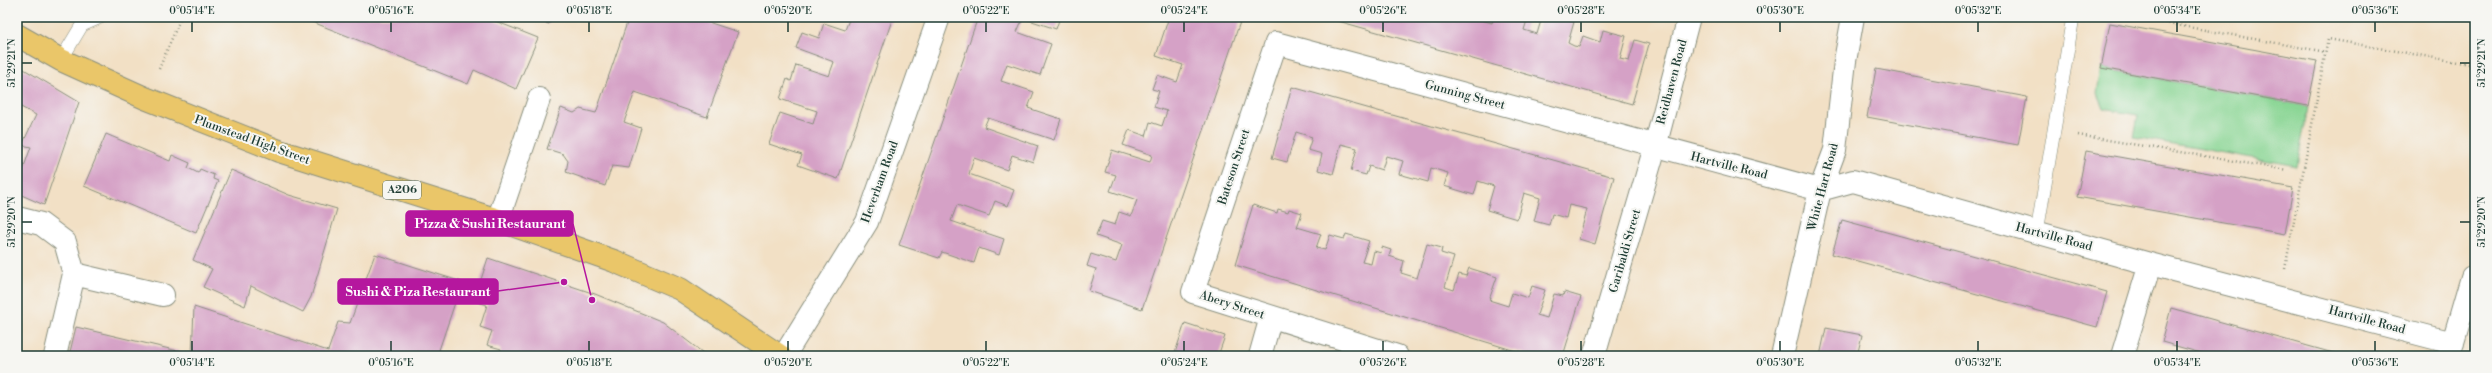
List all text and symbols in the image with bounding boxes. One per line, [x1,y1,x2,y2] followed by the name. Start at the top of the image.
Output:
[169,5,215,17] text: 0°05'14"E
[368,5,414,17] text: 0°05'16"E
[566,5,612,17] text: 0°05'18"E
[764,5,812,17] text: 0°05'20"E
[963,5,1010,17] text: 0°05'22"E
[1160,5,1208,17] text: 0°05'24"E
[1359,5,1407,17] text: 0°05'26"E
[1557,5,1605,17] text: 0°05'28"E
[1756,5,1804,17] text: 0°05'30"E
[1955,5,2001,17] text: 0°05'32"E
[2153,5,2201,17] text: 0°05'34"E
[2351,5,2399,17] text: 0°05'36"E
[6,38,18,87] text: 51°29'21"N
[1653,38,1691,126] street label: Reidhaven Road
[2476,38,2488,87] text: 51°29'21"N
[1423,77,1507,113] street label: Gunning Street
[192,112,313,168] street label: Plumstead High Street
[1214,126,1254,208] street label: Bateson Street
[858,139,902,225] street label: Heverham Road
[1804,141,1842,234] street label: White Hart Road
[1689,149,1769,183] street label: Hartville Road
[383,181,421,199] road number: A206
[6,196,18,248] text: 51°29'20"N
[2476,196,2488,248] text: 51°29'20"N
[1606,207,1644,295] street label: Garibaldi Street
[406,211,573,236] callout: Pizza & Sushi Restaurant
[414,216,566,232] text: Pizza & Sushi Restaurant
[2014,220,2094,254] street label: Hartville Road
[338,279,498,304] callout: Sushi & Piza Restaurant
[346,284,491,300] text: Sushi & Piza Restaurant
[1197,287,1267,323] street label: Abery Street
[2327,303,2407,337] street label: Hartville Road
[169,357,215,369] text: 0°05'14"E
[368,357,414,369] text: 0°05'16"E
[566,357,612,369] text: 0°05'18"E
[764,357,812,369] text: 0°05'20"E
[963,357,1010,369] text: 0°05'22"E
[1160,357,1208,369] text: 0°05'24"E
[1359,357,1407,369] text: 0°05'26"E
[1557,357,1605,369] text: 0°05'28"E
[1756,357,1804,369] text: 0°05'30"E
[1955,357,2001,369] text: 0°05'32"E
[2153,357,2201,369] text: 0°05'34"E
[2351,357,2399,369] text: 0°05'36"E

